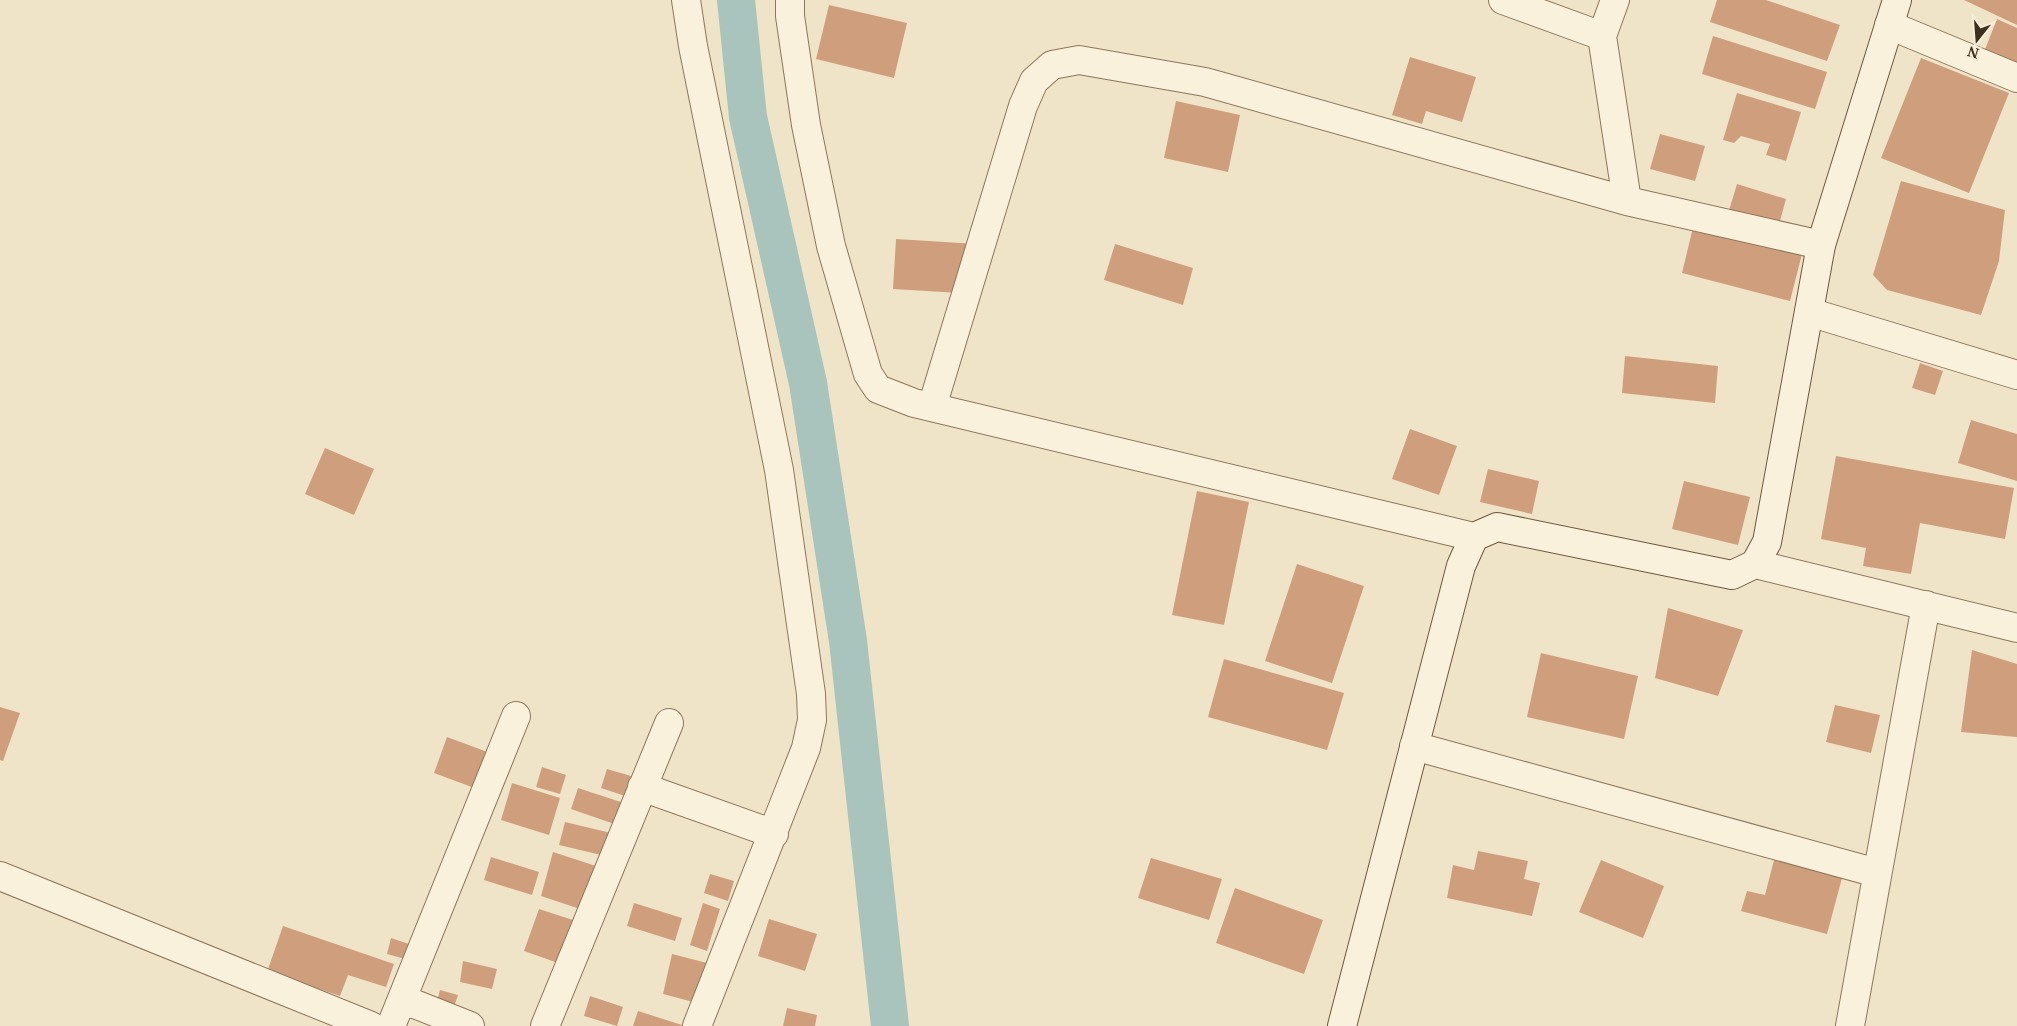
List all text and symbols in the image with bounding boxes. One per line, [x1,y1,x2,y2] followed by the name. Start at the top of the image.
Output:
[1952,15,2002,65] north arrow
[1965,42,1981,64] text: N

